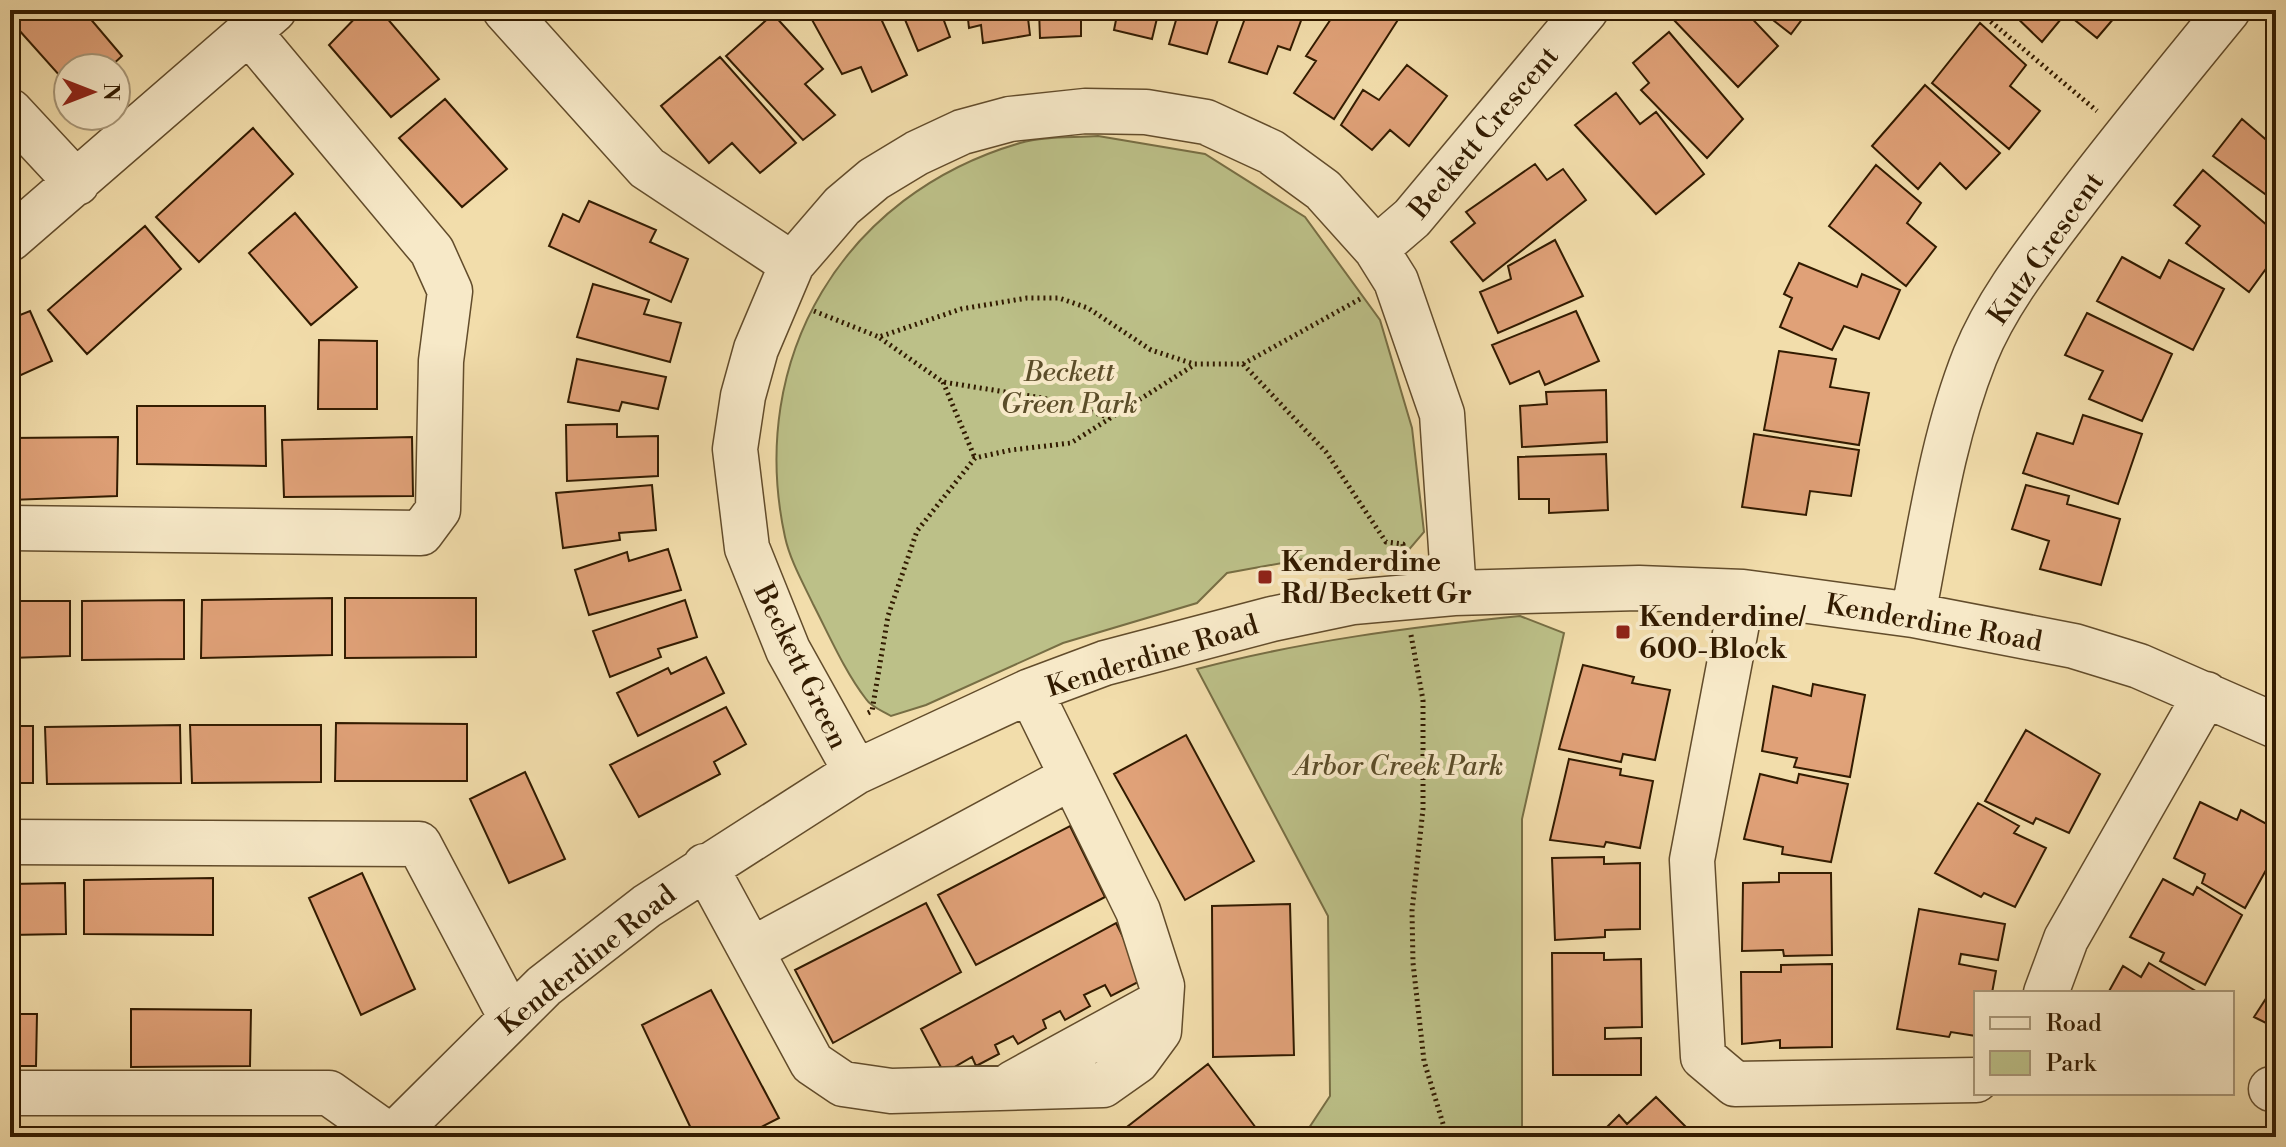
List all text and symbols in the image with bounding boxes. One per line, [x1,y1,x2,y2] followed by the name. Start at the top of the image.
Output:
[1401,39,1567,227] street label: Beckett Crescent
[52,52,132,132] north arrow
[97,83,124,101] text: N
[1981,166,2112,332] street label: Kutz Crescent
[1000,355,1138,422] park label: Beckett Green Park
[1281,545,1472,612] place label: Kenderdine Rd/ Beckett Gr
[1256,568,1274,586] marker: Kenderdine Rd/ Beckett Gr
[745,577,856,755] street label: Beckett Green
[1823,587,2045,660] street label: Kenderdine Road
[1639,600,1806,667] place label: Kenderdine/ 600-Block
[1042,608,1263,705] street label: Kenderdine Road
[1614,623,1632,641] marker: Kenderdine/ 600-Block
[1291,749,1504,784] park label: Arbor Creek Park
[491,877,683,1043] street label: Kenderdine Road
[1974,991,2234,1095] legend
[2046,1009,2102,1039] text: Road
[2046,1049,2097,1079] text: Park

